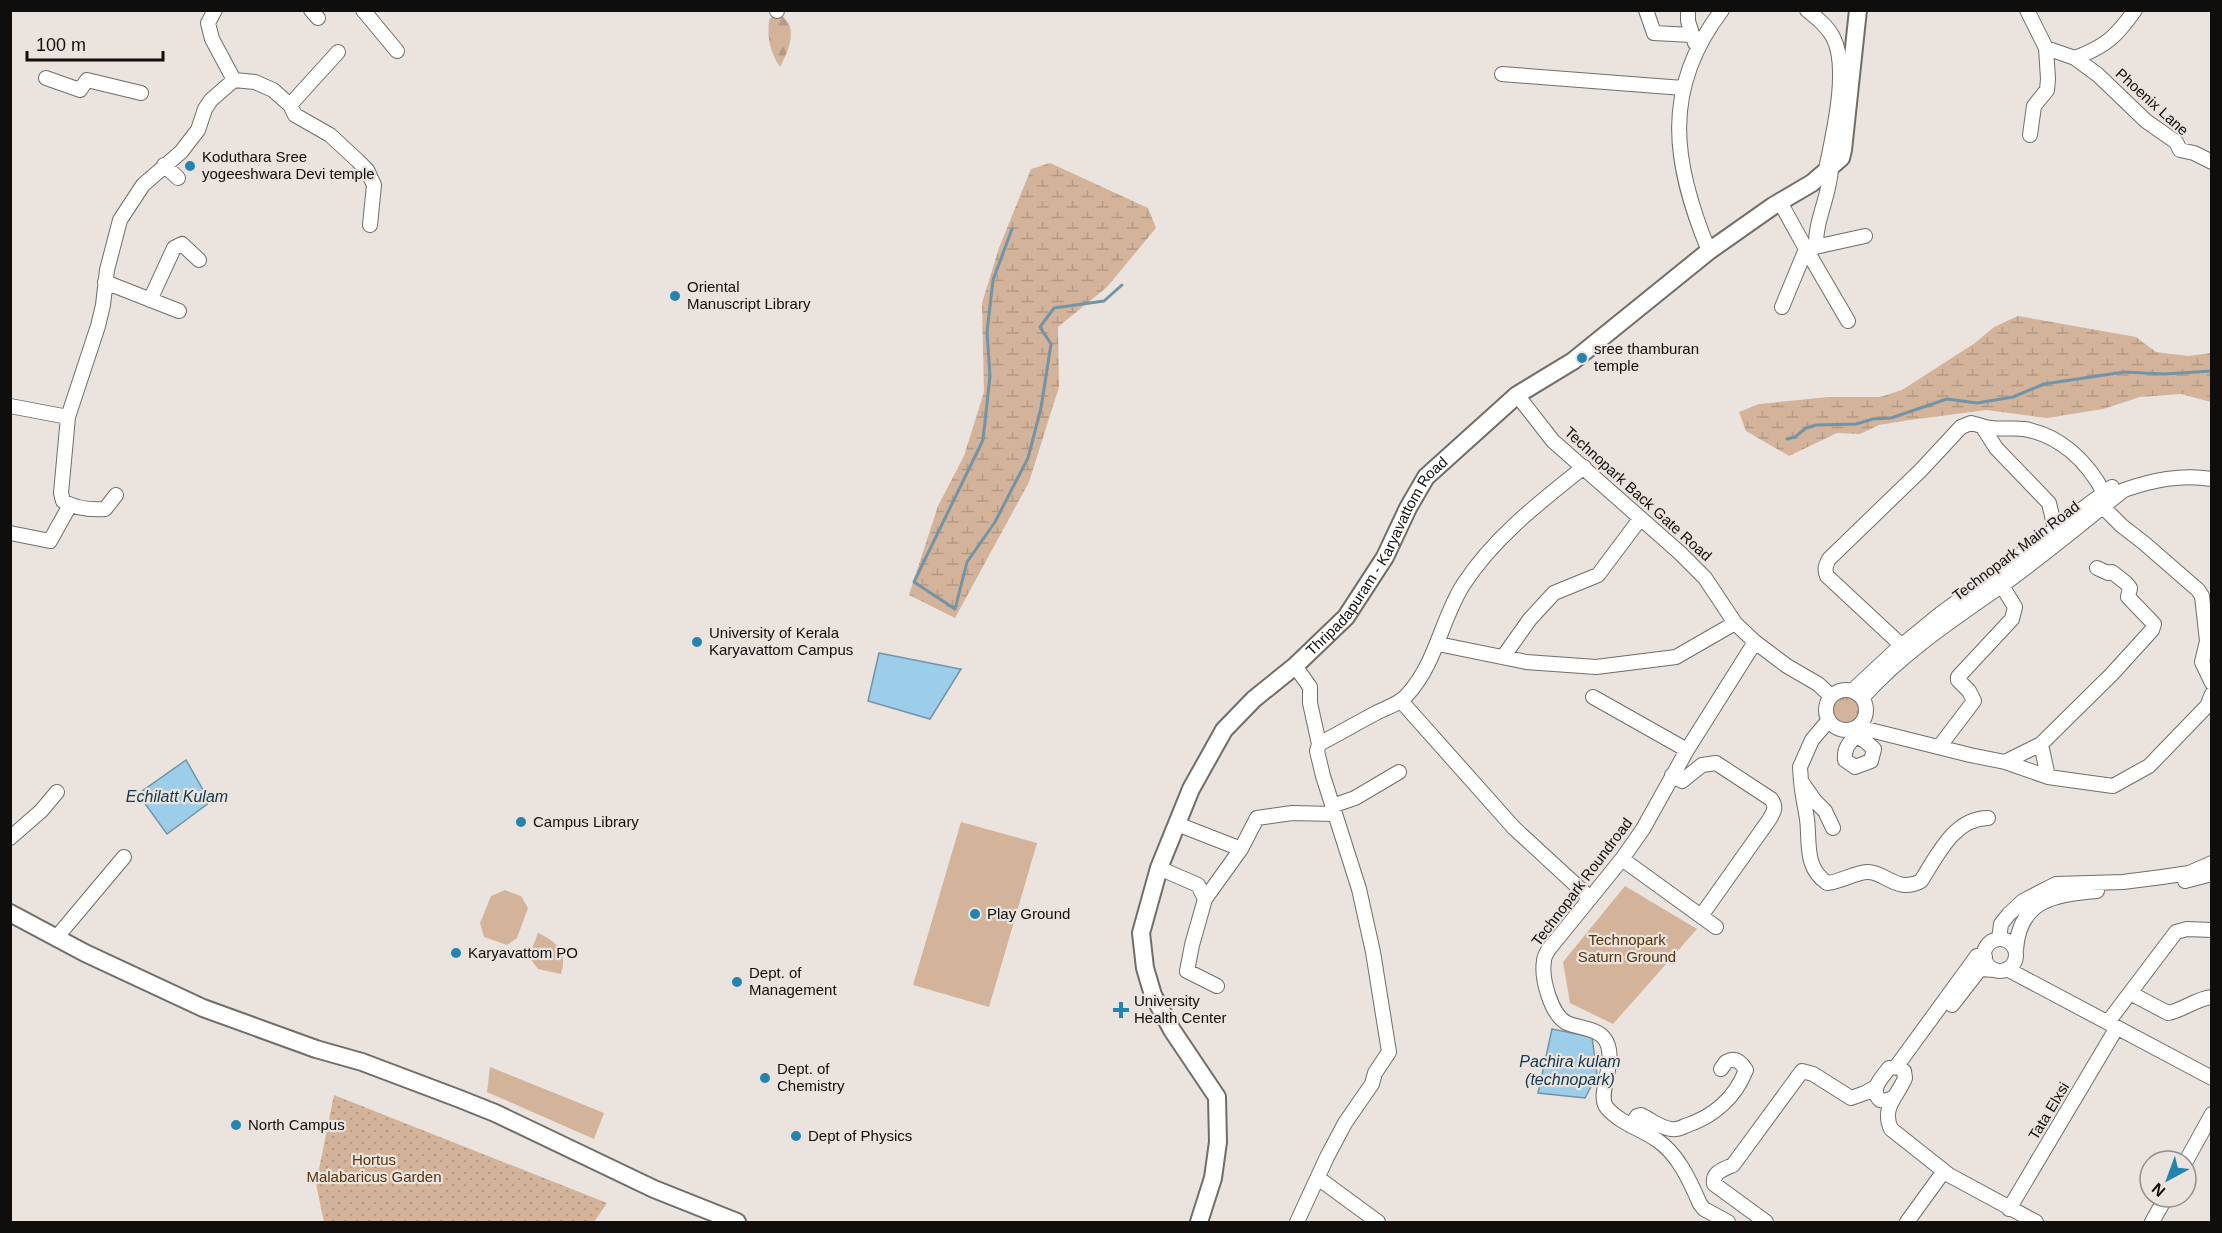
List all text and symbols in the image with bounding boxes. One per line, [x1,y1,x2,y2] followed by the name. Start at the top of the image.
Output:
[27,24,164,62] scale bar
[36,35,86,55] text: 100 m
[2113,65,2192,139] street label: Phoenix Lane
[202,148,375,182] place label: Koduthara Sree yogeeshwara Devi temple
[183,159,197,173] marker: Koduthara Sree yogeeshwara Devi temple
[687,278,811,312] place label: Oriental Manuscript Library
[668,289,682,303] marker: Oriental Manuscript Library
[1594,340,1699,374] place label: sree thamburan temple
[1575,351,1589,365] marker: sree thamburan temple
[1561,423,1715,564] street label: Technopark Back Gate Road
[1302,453,1451,659] street label: Thripadapuram - Karyavattom Road
[1949,497,2082,604] street label: Technopark Main Road
[709,624,853,658] place label: University of Kerala Karyavattom Campus
[690,635,704,649] marker: University of Kerala Karyavattom Campus
[126,788,228,805] water label: Echilatt Kulam
[533,813,639,830] place label: Campus Library
[1528,814,1635,949] street label: Technopark Roundroad
[514,815,528,829] marker: Campus Library
[987,905,1070,922] place label: Play Ground
[968,907,982,921] marker: Play Ground
[1578,931,1676,965] park label: Technopark Saturn Ground
[468,944,578,961] place label: Karyavattom PO
[449,946,463,960] marker: Karyavattom PO
[749,964,837,998] place label: Dept. of Management
[730,975,744,989] marker: Dept. of Management
[1134,992,1227,1026] place label: University Health Center
[1112,1001,1130,1019] marker: University Health Center
[1519,1053,1621,1088] water label: Pachira kulam (technopark)
[777,1060,845,1094] place label: Dept. of Chemistry
[758,1071,772,1085] marker: Dept. of Chemistry
[2025,1079,2072,1143] street label: Tata Elxsi
[248,1116,345,1133] place label: North Campus
[229,1118,243,1132] marker: North Campus
[808,1127,912,1144] place label: Dept of Physics
[789,1129,803,1143] marker: Dept of Physics
[2138,1149,2198,1209] north arrow
[306,1151,442,1185] park label: Hortus Malabaricus Garden
[2149,1180,2168,1200] text: N

